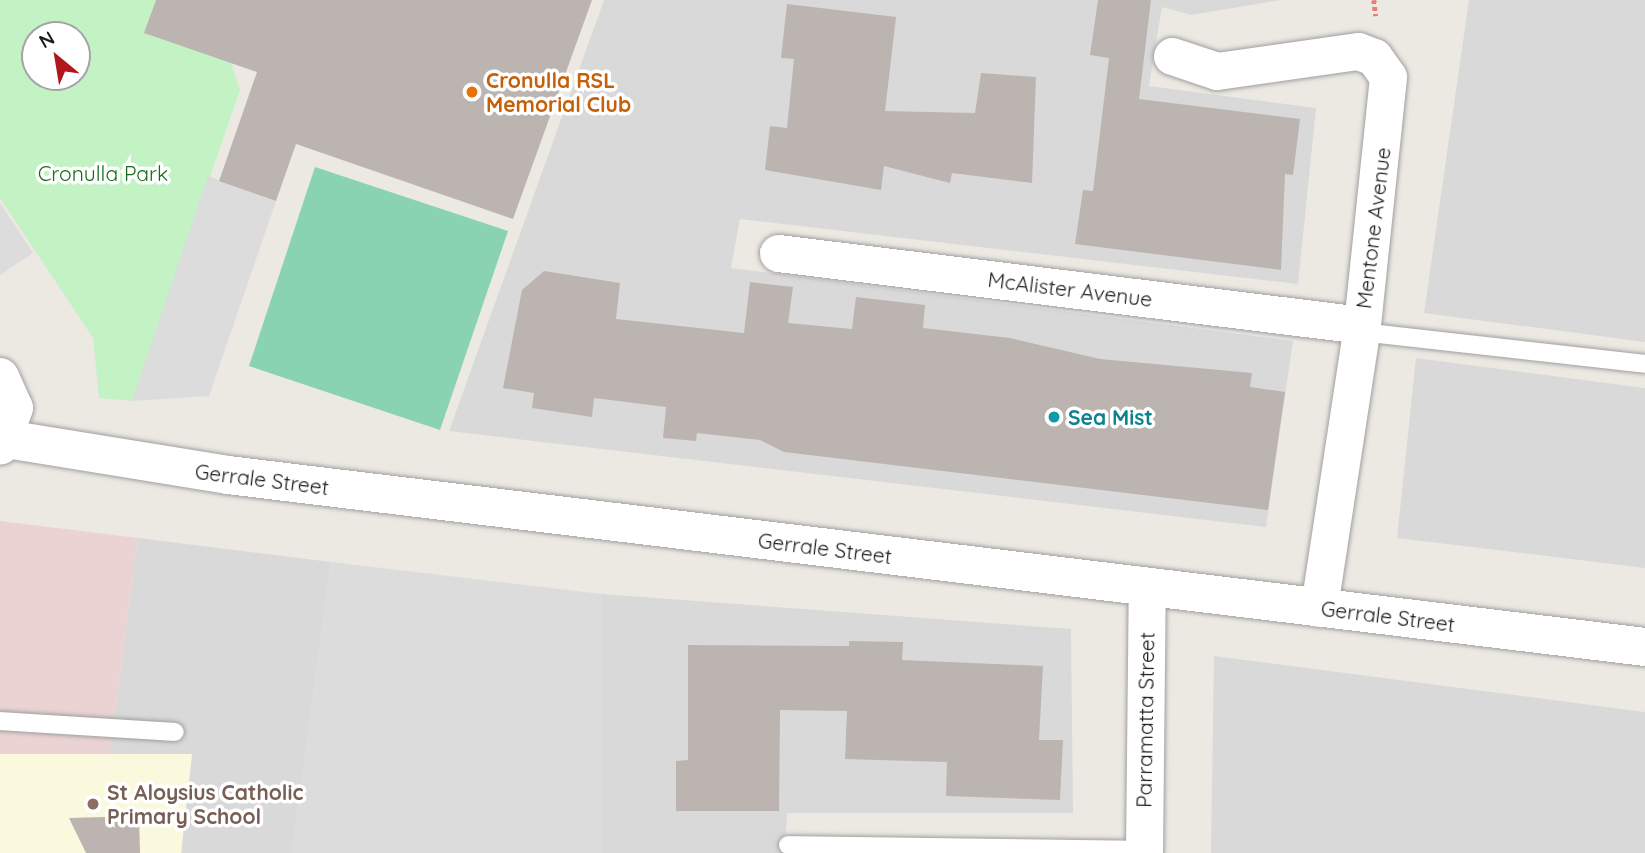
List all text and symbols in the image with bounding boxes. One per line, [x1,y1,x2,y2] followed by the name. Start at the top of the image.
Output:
[21,21,91,91] north arrow
[34,26,59,53] text: N
[486,67,631,117] place label: Cronulla RSL Memorial Club
[464,84,480,100] marker: Cronulla RSL Memorial Club
[1351,146,1395,310] street label: Mentone Avenue
[38,160,168,186] park label: Cronulla Park
[986,266,1154,312] street label: McAlister Avenue
[1068,404,1153,430] place label: Sea Mist
[1046,409,1062,425] marker: Sea Mist
[194,458,330,500] street label: Gerrale Street
[757,527,893,569] street label: Gerrale Street
[1320,595,1456,637] street label: Gerrale Street
[1131,632,1159,808] street label: Parramatta Street
[107,779,303,829] place label: St Aloysius Catholic Primary School
[85,796,101,812] marker: St Aloysius Catholic Primary School

